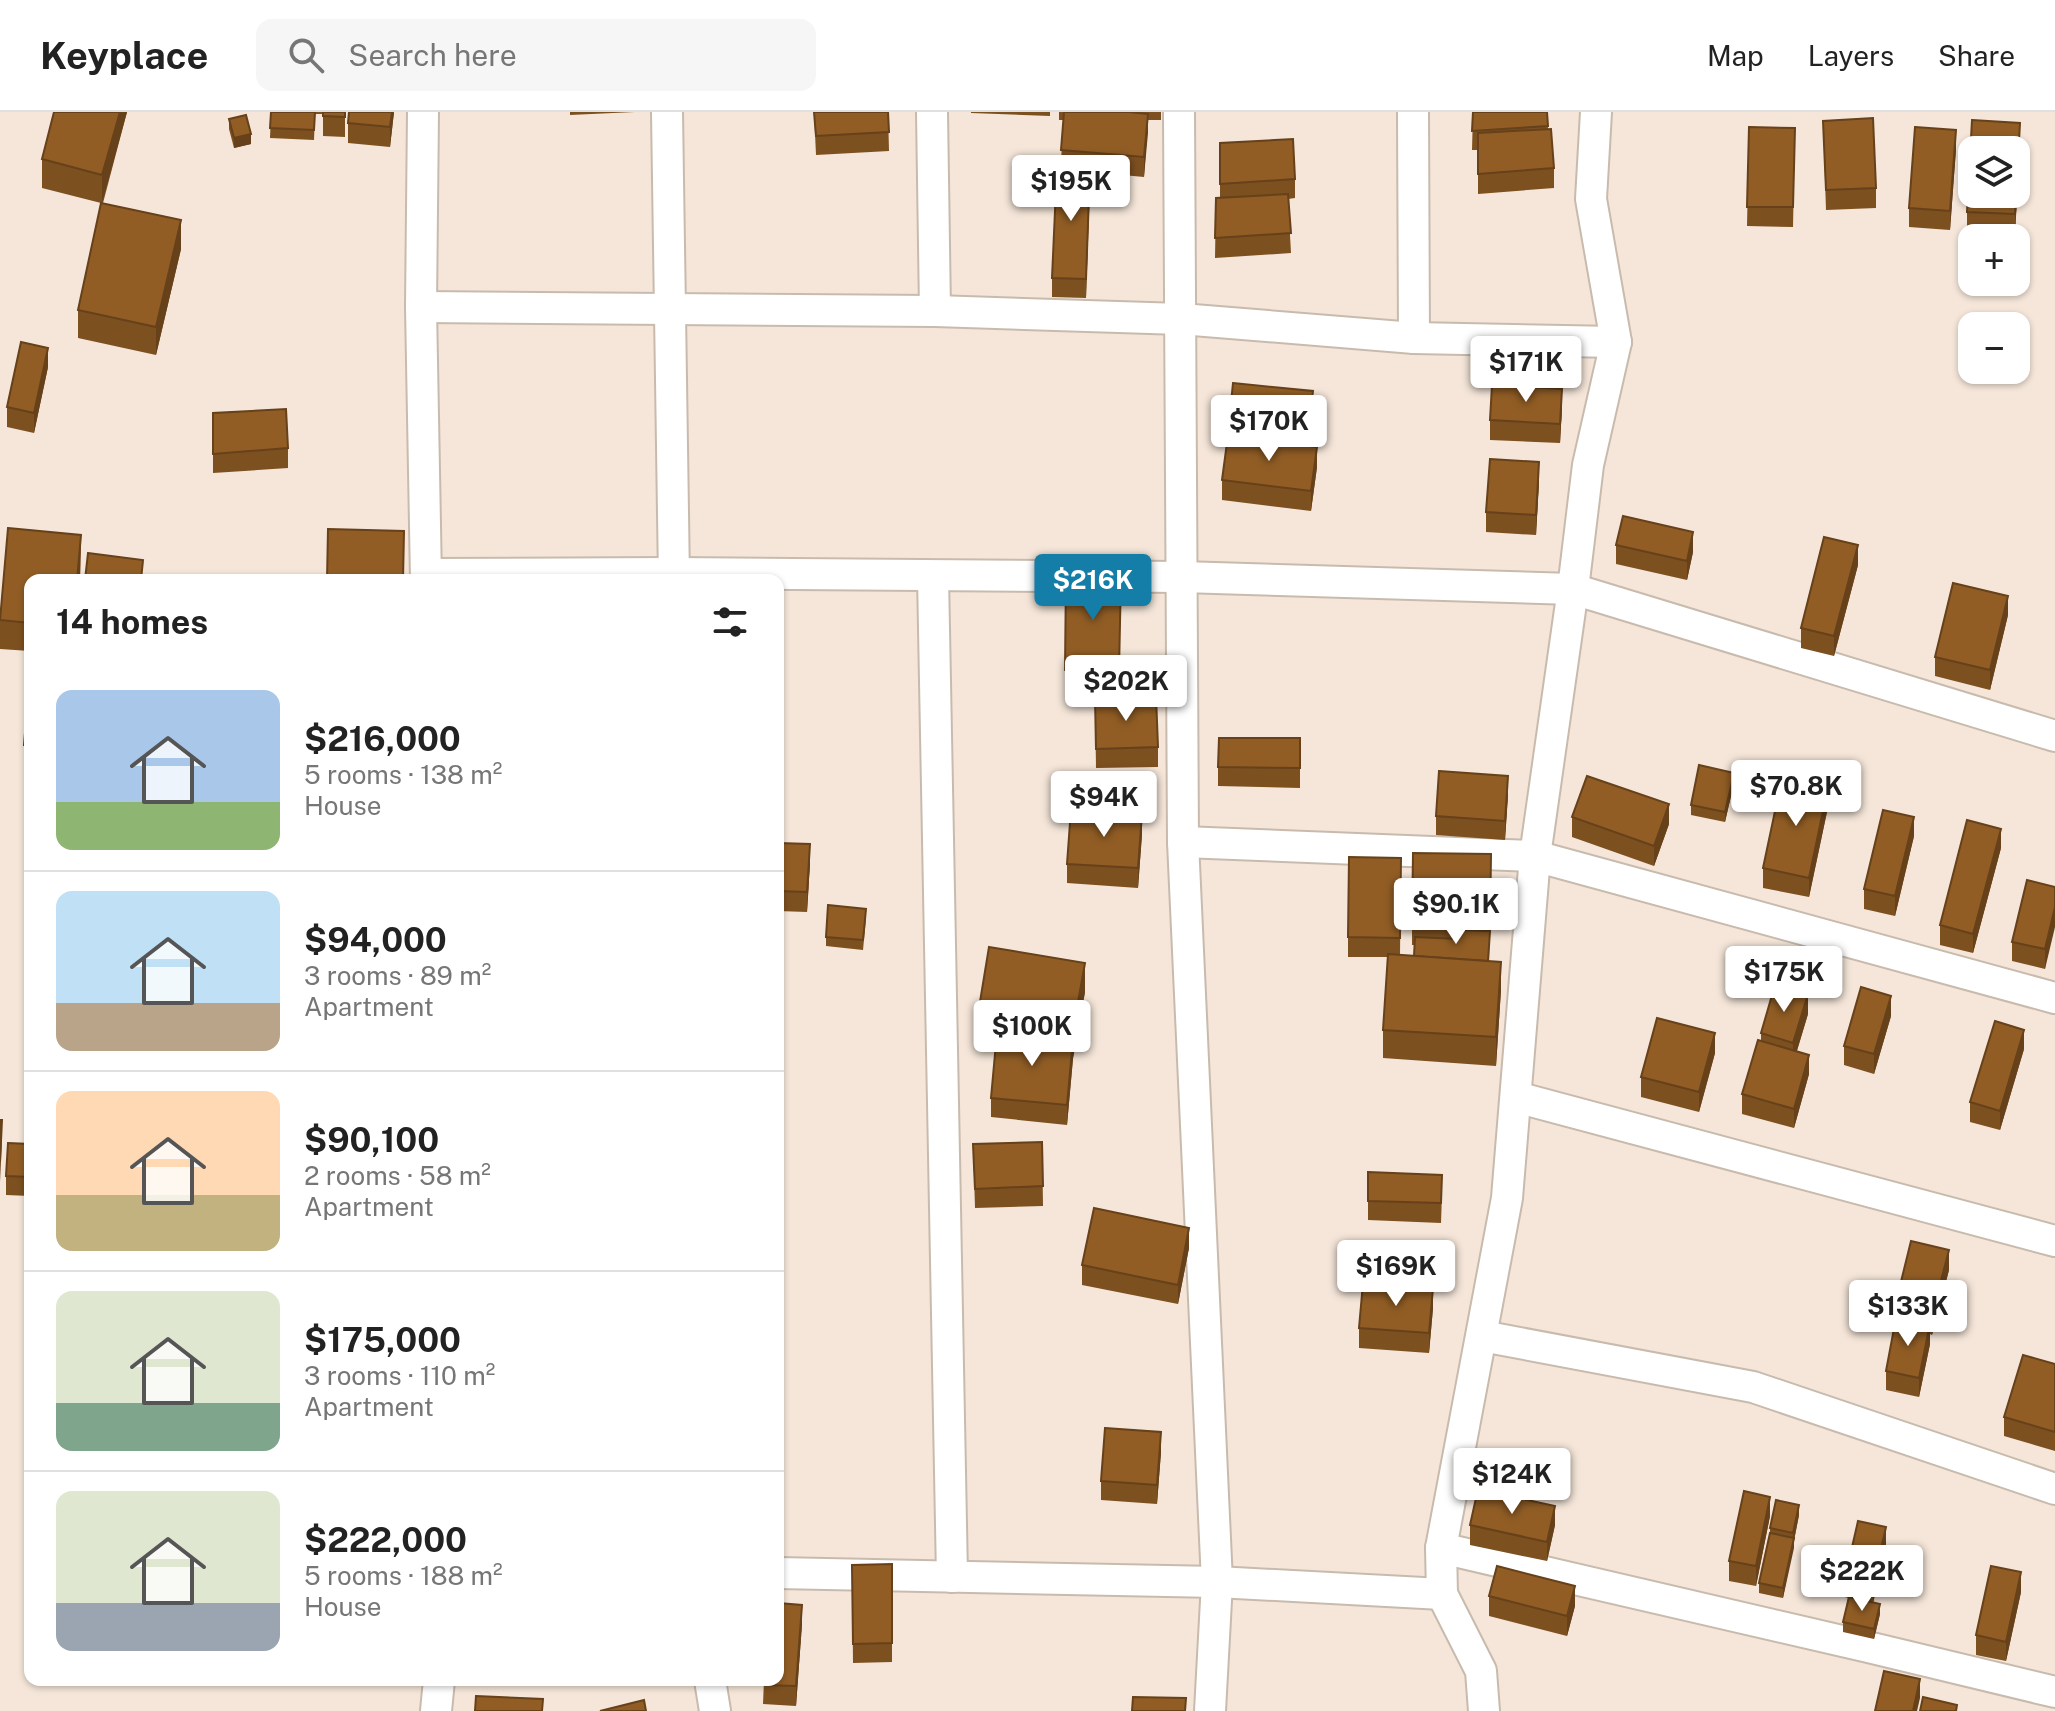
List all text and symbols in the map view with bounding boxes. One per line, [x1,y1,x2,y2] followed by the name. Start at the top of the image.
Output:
[256,19,816,91] search box
[40,33,208,78] text: Keyplace
[284,33,328,77] icon: search
[348,37,517,73] text: Search here
[1707,39,1764,72] text: Map
[1808,39,1894,72] text: Layers
[1938,39,2015,72] text: Share
[1958,136,2030,384] map controls
[1958,136,2030,208] button: layers
[1015,155,1127,223] pin: $195K
[1030,165,1112,196] text: $195K
[1958,224,2030,296] button: +
[1958,312,2030,384] button: −
[1470,336,1582,404] pin: $171K
[1488,346,1564,377] text: $171K
[1213,395,1325,463] pin: $170K
[1229,405,1309,436] text: $170K
[1037,554,1149,622] pin: $216K
[1052,564,1134,595] text: $216K
[708,600,752,644] icon: filters
[56,602,208,642] text: 14 homes
[1070,655,1182,723] pin: $202K
[1083,665,1169,696] text: $202K
[304,719,461,759] text: $216,000
[120,722,216,818] icon: home
[304,759,502,790] text: 5 rooms · 138 m²
[1731,760,1861,828] pin: $70.8K
[1749,770,1843,801] text: $70.8K
[1057,771,1151,839] pin: $94K
[1069,781,1139,812] text: $94K
[304,790,381,821] text: House
[1391,878,1521,946] pin: $90.1K
[1412,888,1500,919] text: $90.1K
[304,920,447,960] text: $94,000
[120,923,216,1019] icon: home
[1728,946,1840,1014] pin: $175K
[1743,956,1825,987] text: $175K
[304,960,491,991] text: 3 rooms · 89 m²
[304,991,434,1022] text: Apartment
[976,1000,1088,1068] pin: $100K
[992,1010,1072,1041] text: $100K
[304,1120,439,1160] text: $90,100
[120,1123,216,1219] icon: home
[304,1160,491,1191] text: 2 rooms · 58 m²
[304,1191,434,1222] text: Apartment
[1340,1240,1452,1308] pin: $169K
[1355,1250,1437,1281] text: $169K
[1852,1280,1964,1348] pin: $133K
[1867,1290,1949,1321] text: $133K
[304,1320,461,1360] text: $175,000
[120,1323,216,1419] icon: home
[304,1360,495,1391] text: 3 rooms · 110 m²
[304,1391,434,1422] text: Apartment
[1456,1448,1568,1516] pin: $124K
[1471,1458,1553,1489] text: $124K
[304,1520,467,1560] text: $222,000
[120,1523,216,1619] icon: home
[1806,1545,1918,1613] pin: $222K
[1819,1555,1905,1586] text: $222K
[304,1560,503,1591] text: 5 rooms · 188 m²
[304,1591,381,1622] text: House

